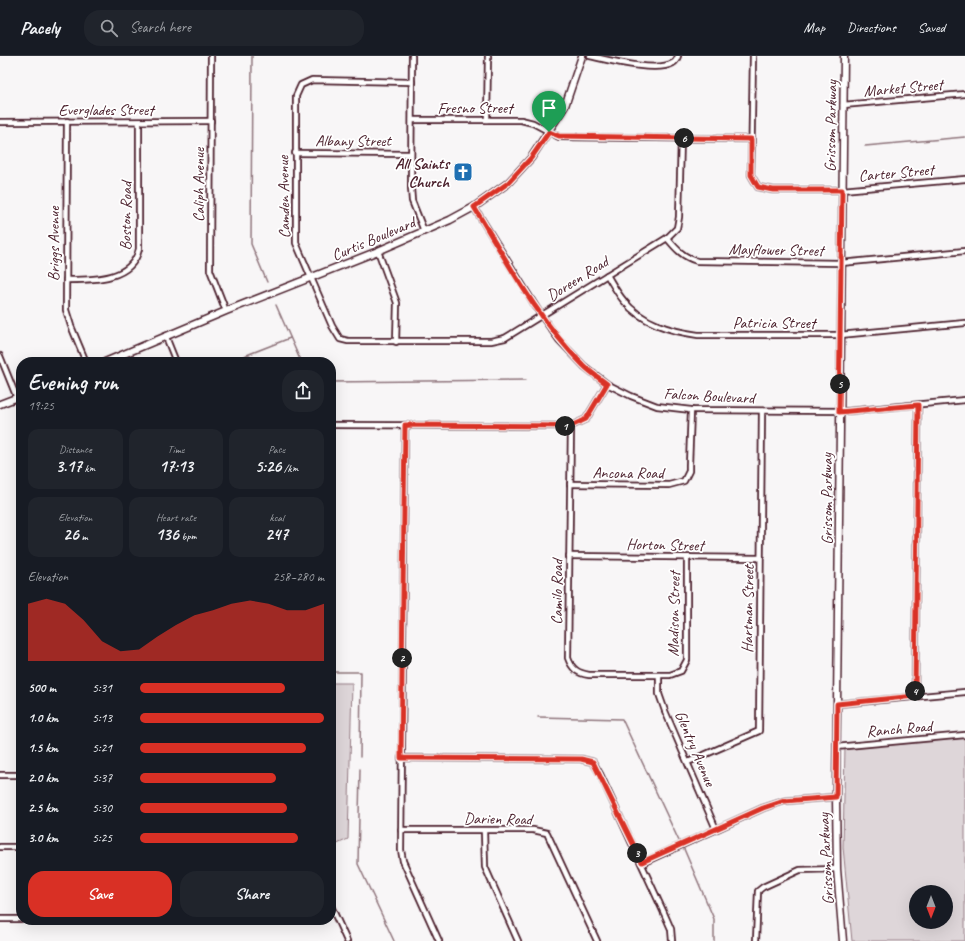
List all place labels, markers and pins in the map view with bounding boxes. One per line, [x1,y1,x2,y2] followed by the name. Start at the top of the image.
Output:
[532,91,566,132] pin
[674,128,694,148] pin: 6
[395,154,451,192] place label: All Saints Church
[452,161,474,183] church icon: All Saints Church
[830,374,850,394] pin: 5
[555,416,575,436] pin: 1
[392,648,412,668] pin: 2
[905,681,925,701] pin: 4
[627,843,647,863] pin: 3

